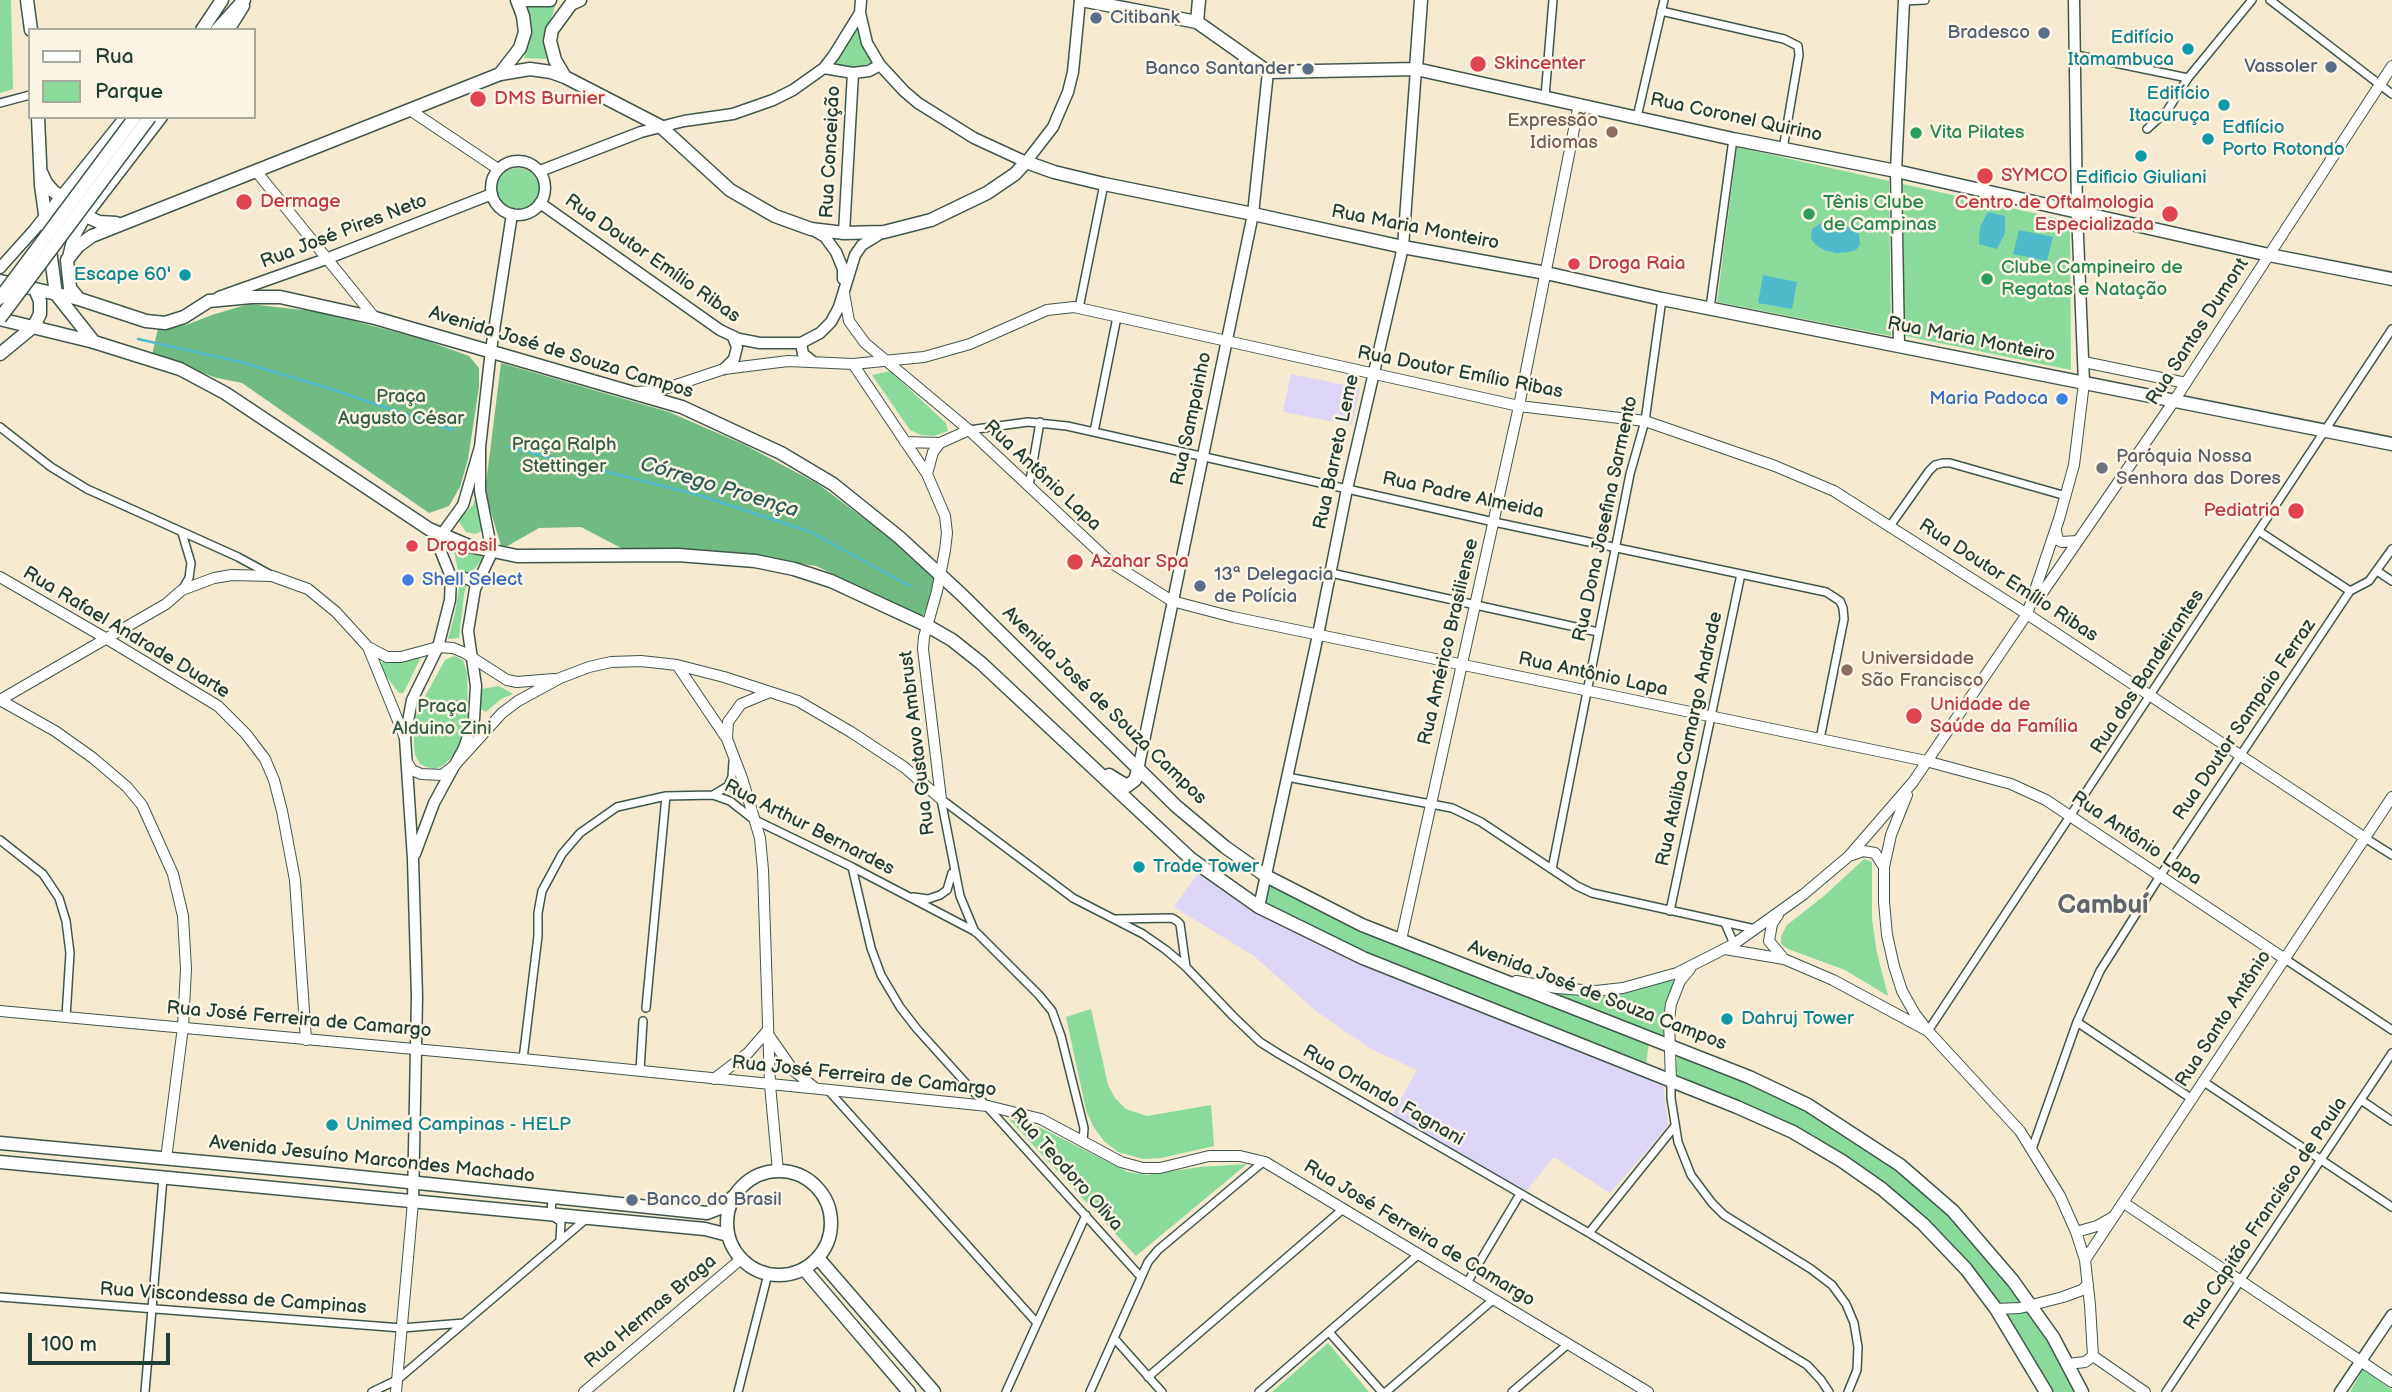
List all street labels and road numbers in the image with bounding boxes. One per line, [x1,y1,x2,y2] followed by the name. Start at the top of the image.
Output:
[816,85,846,219] street label: Rua Conceição
[1648,89,1824,147] street label: Rua Coronel Quirino
[257,190,431,274] street label: Rua José Pires Neto
[560,190,744,328] street label: Rua Doutor Emílio Ribas
[1329,201,1501,255] street label: Rua Maria Monteiro
[2142,254,2254,410] street label: Rua Santos Dumont
[426,302,696,404] street label: Avenida José de Souza Campos
[1885,313,2057,367] street label: Rua Maria Monteiro
[1355,342,1565,404] street label: Rua Doutor Emílio Ribas
[1167,350,1217,488] street label: Rua Sampainho
[1309,372,1365,532] street label: Rua Barreto Leme
[1569,394,1643,644] street label: Rua Dona Josefina Sarmento
[979,416,1105,536] street label: Rua Antônio Lapa
[1380,468,1546,524] street label: Rua Padre Almeida
[1914,515,2102,647] street label: Rua Doutor Emílio Ribas
[1414,536,1484,748] street label: Rua Américo Brasiliense
[18,562,234,704] street label: Rua Rafael Andrade Duarte
[2086,586,2210,758] street label: Rua dos Bandeirantes
[997,602,1211,810] street label: Avenida José de Souza Campos
[1652,610,1728,868] street label: Rua Ataliba Camargo Andrade
[2169,615,2321,825] street label: Rua Doutor Sampaio Ferraz
[1516,648,1670,702] street label: Rua Antônio Lapa
[895,649,941,837] street label: Rua Gustavo Ambrust
[720,775,898,881] street label: Rua Arthur Bernardes
[2067,787,2205,891] street label: Rua Antônio Lapa
[1464,936,1730,1056] street label: Avenida José de Souza Campos
[2171,946,2277,1092] street label: Rua Santo Antônio
[166,997,432,1043] street label: Rua José Ferreira de Camargo
[1298,1040,1468,1152] street label: Rua Orlando Fagnani
[731,1052,997,1102] street label: Rua José Ferreira de Camargo
[2179,1093,2353,1335] street label: Rua Capitão Francisco de Paula
[1005,1104,1127,1236] street label: Rua Teodoro Oliva
[208,1132,536,1188] street label: Avenida Jesuíno Marcondes Machado
[1299,1156,1539,1312] street label: Rua José Ferreira de Camargo
[580,1250,722,1374] street label: Rua Hermas Braga
[99,1278,367,1320] street label: Rua Viscondessa de Campinas

